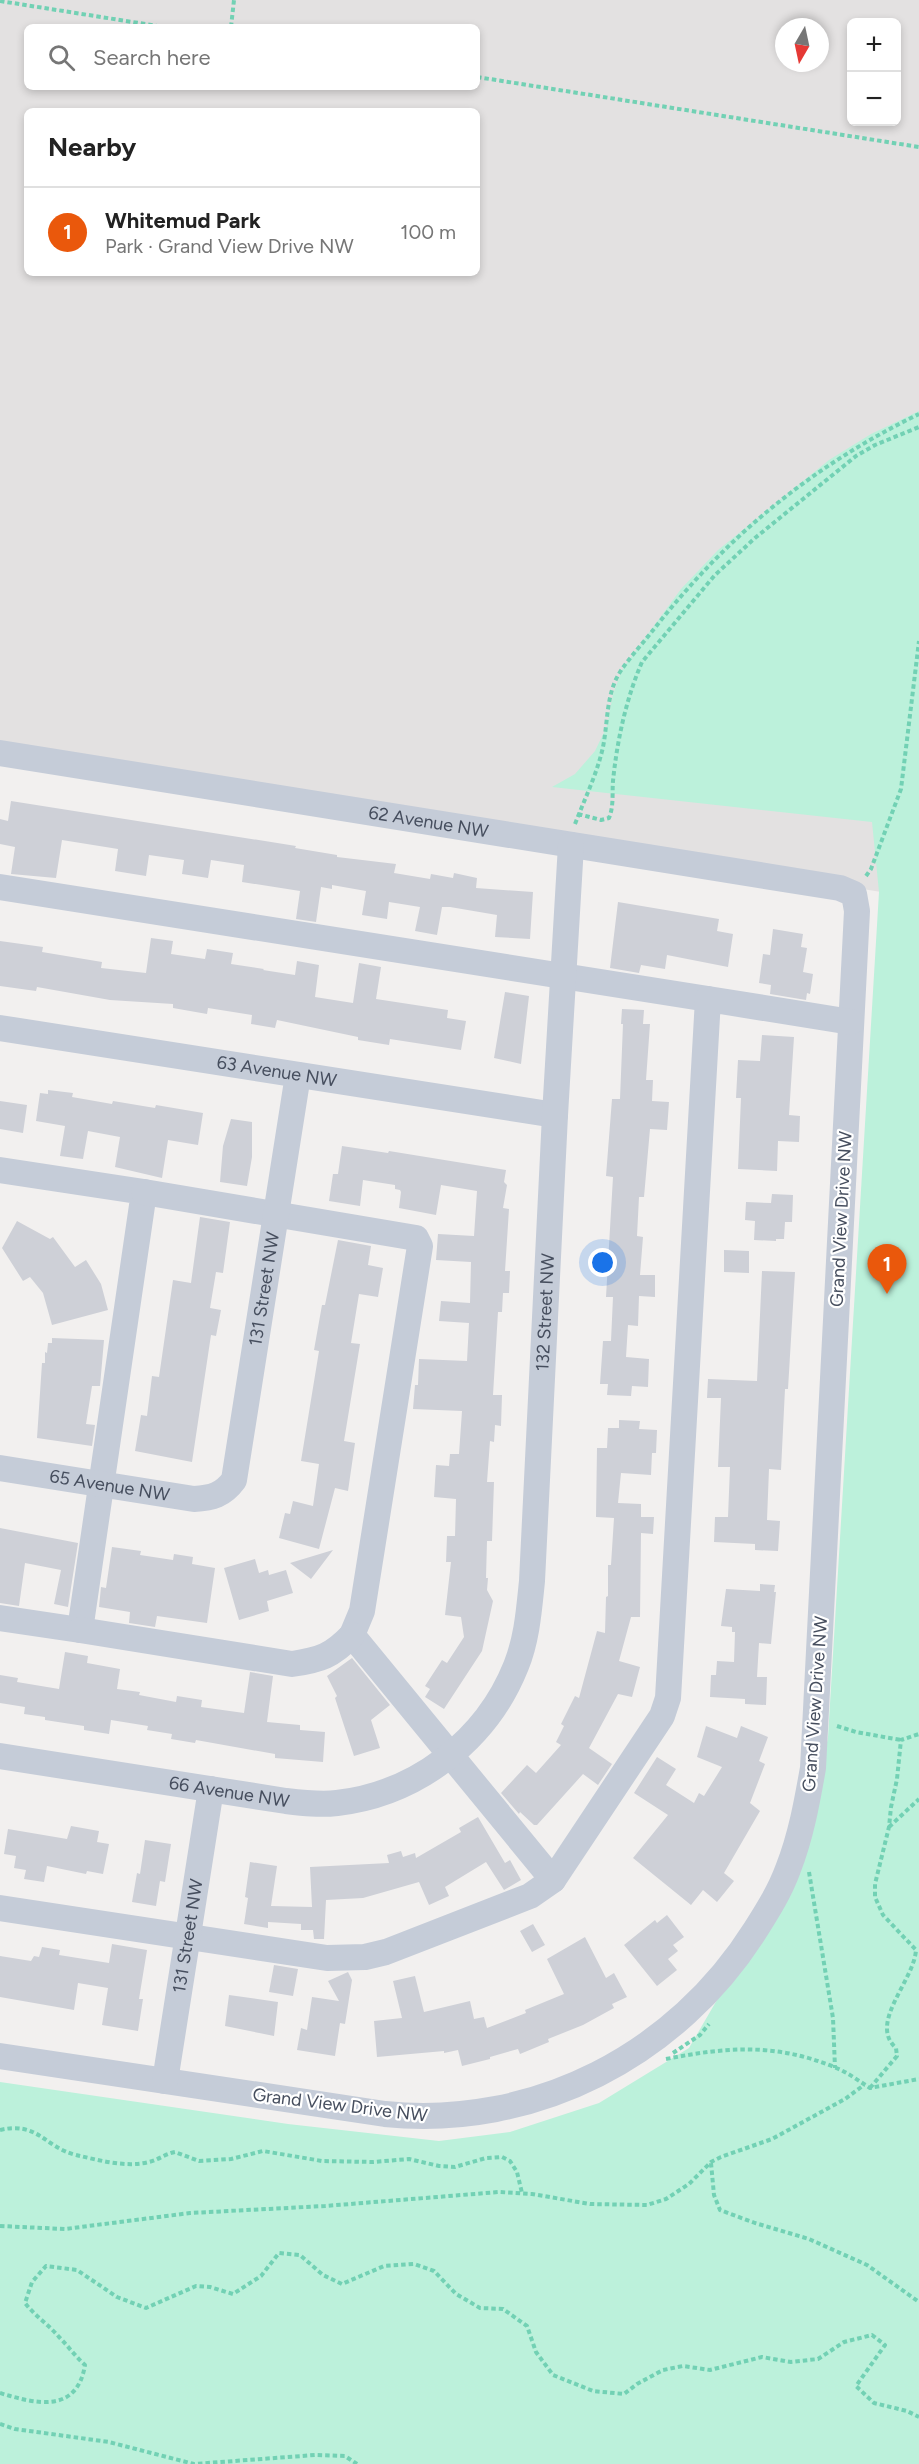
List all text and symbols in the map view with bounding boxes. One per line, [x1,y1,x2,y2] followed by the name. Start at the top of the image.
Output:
[775,18,829,72] north arrow
[847,18,901,126] map controls
[847,18,901,72] button: +
[24,24,480,90] search box
[45,41,78,74] icon: search
[93,44,211,71] text: Search here
[847,72,901,126] button: −
[48,131,136,163] text: Nearby
[105,207,261,234] text: Whitemud Park
[63,220,72,244] text: 1
[400,220,456,244] text: 100 m
[105,234,354,258] text: Park · Grand View Drive NW
[367,801,491,842] street label: 62 Avenue NW
[215,1051,339,1092] street label: 63 Avenue NW
[825,1130,857,1307] street label: Grand View Drive NW
[244,1230,284,1348] street label: 131 Street NW
[868,1244,906,1294] pin: 1
[588,1248,617,1277] your location
[531,1252,559,1372] street label: 132 Street NW
[48,1465,172,1506] street label: 65 Avenue NW
[798,1615,832,1793] street label: Grand View Drive NW
[167,1772,292,1812] street label: 66 Avenue NW
[168,1876,208,1994] street label: 131 Street NW
[251,2083,429,2127] street label: Grand View Drive NW

